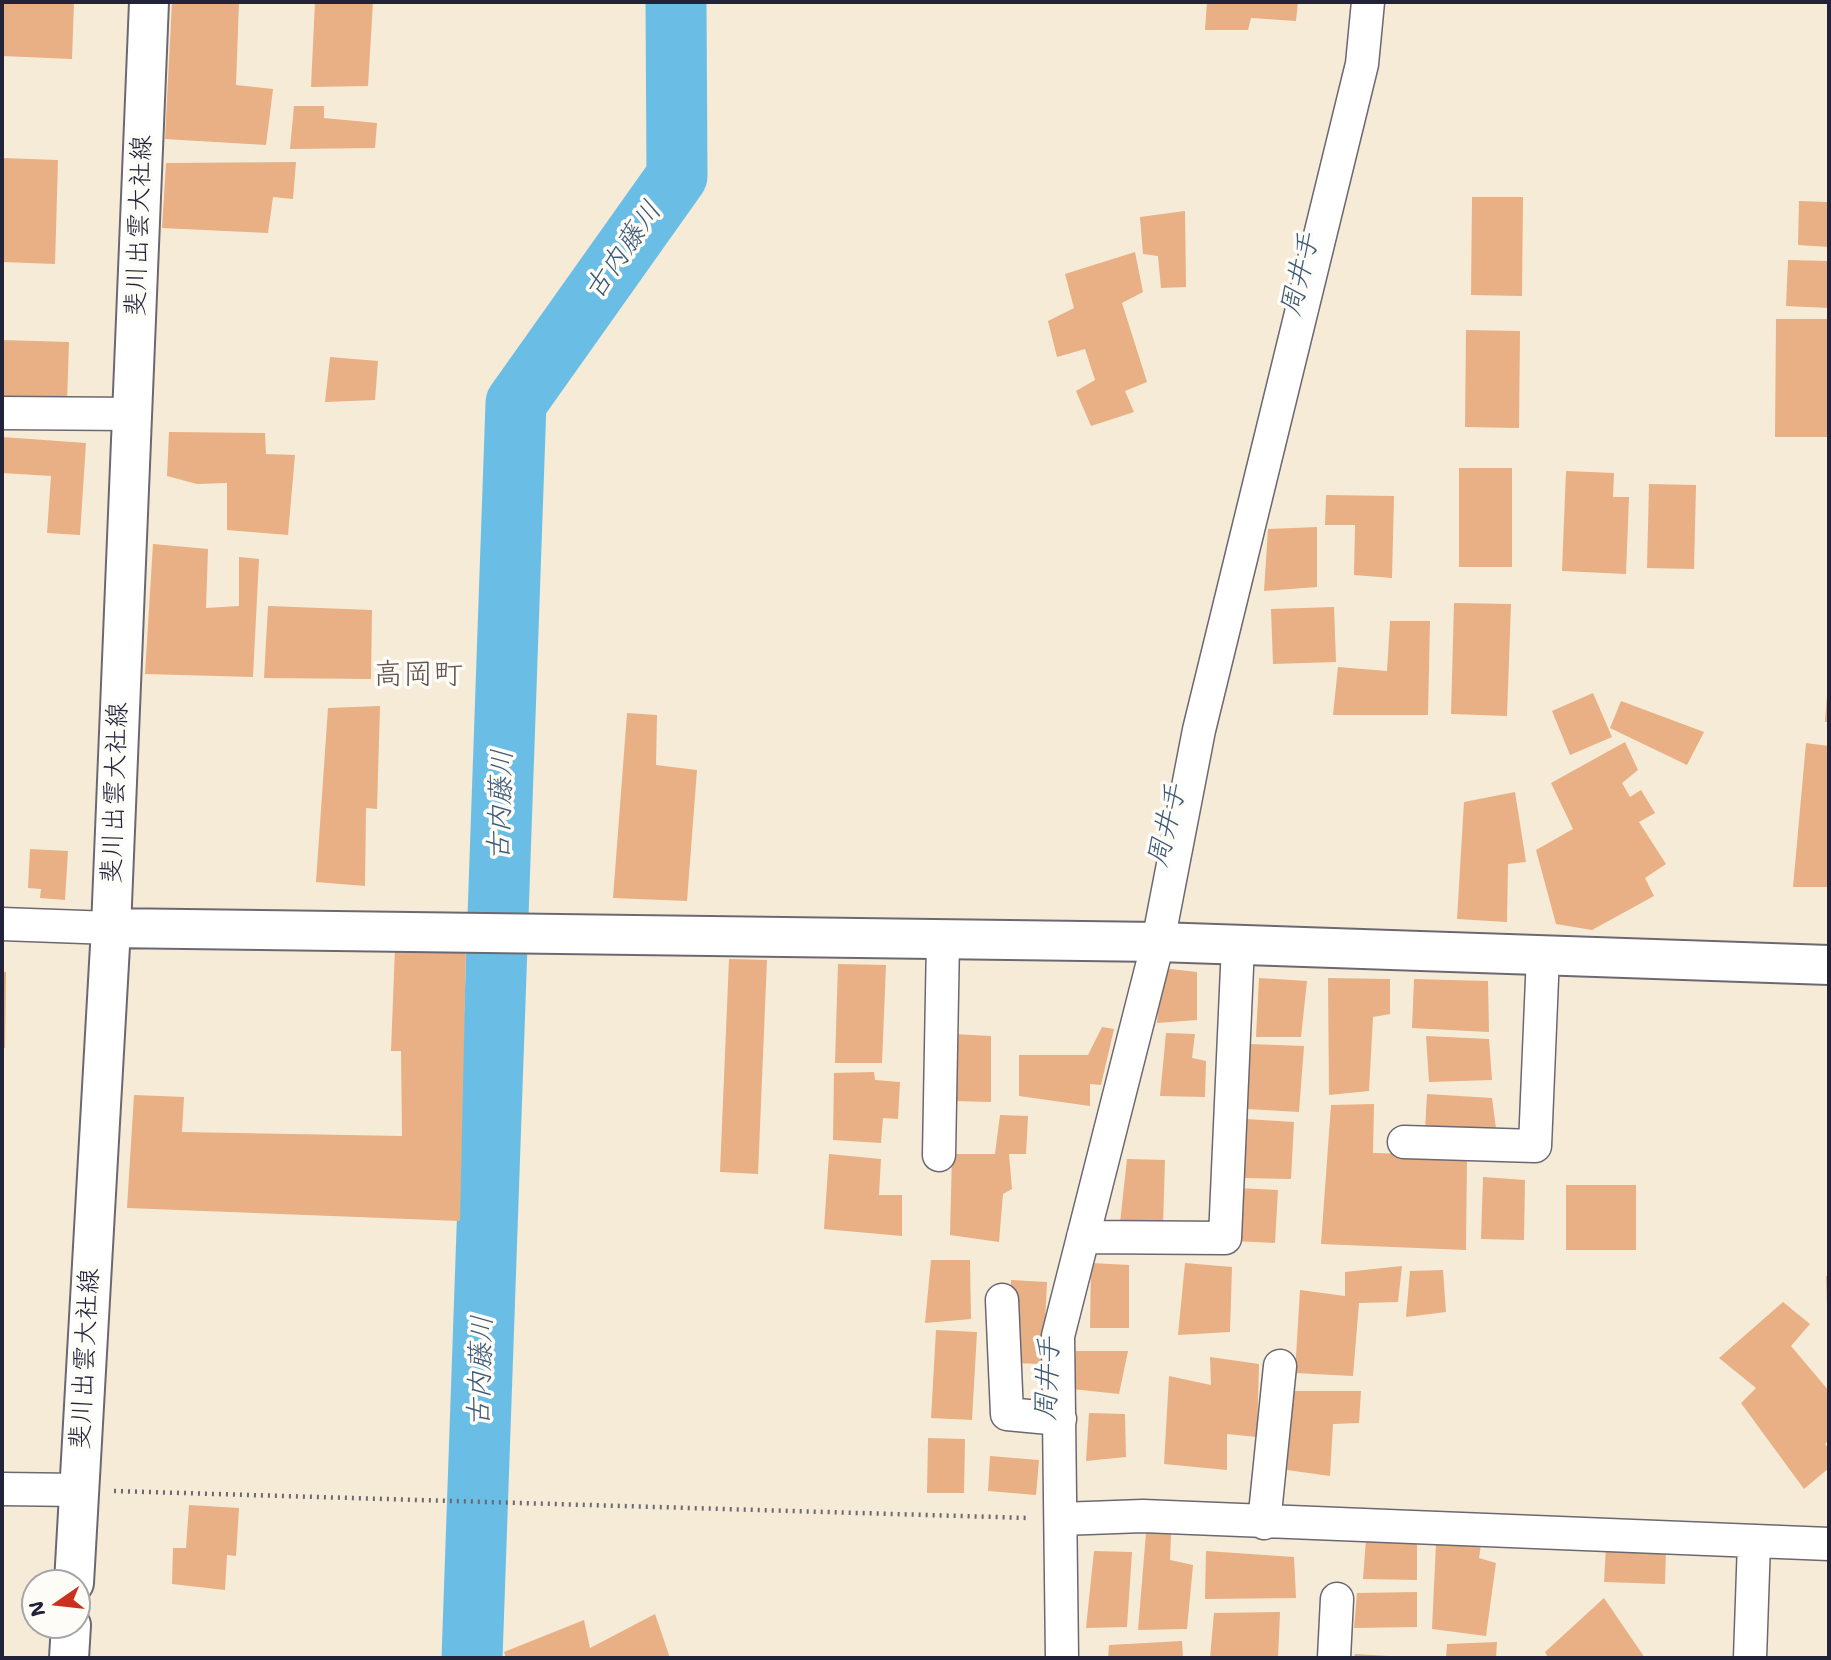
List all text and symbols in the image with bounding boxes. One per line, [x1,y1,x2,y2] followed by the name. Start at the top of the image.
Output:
[121,135,159,317] street label: 斐川出雲大社線
[578,195,670,307] water label: 古内藤川
[1275,230,1327,320] water label: 周井手
[373,658,463,694] district label: 高岡町
[97,702,135,884] street label: 斐川出雲大社線
[483,748,521,862] water label: 古内藤川
[1142,781,1194,871] water label: 周井手
[66,1267,106,1451] street label: 斐川出雲大社線
[463,1314,501,1428] water label: 古内藤川
[1030,1336,1068,1422] water label: 周井手
[21,1569,91,1639] north arrow
[23,1598,51,1619] text: N

